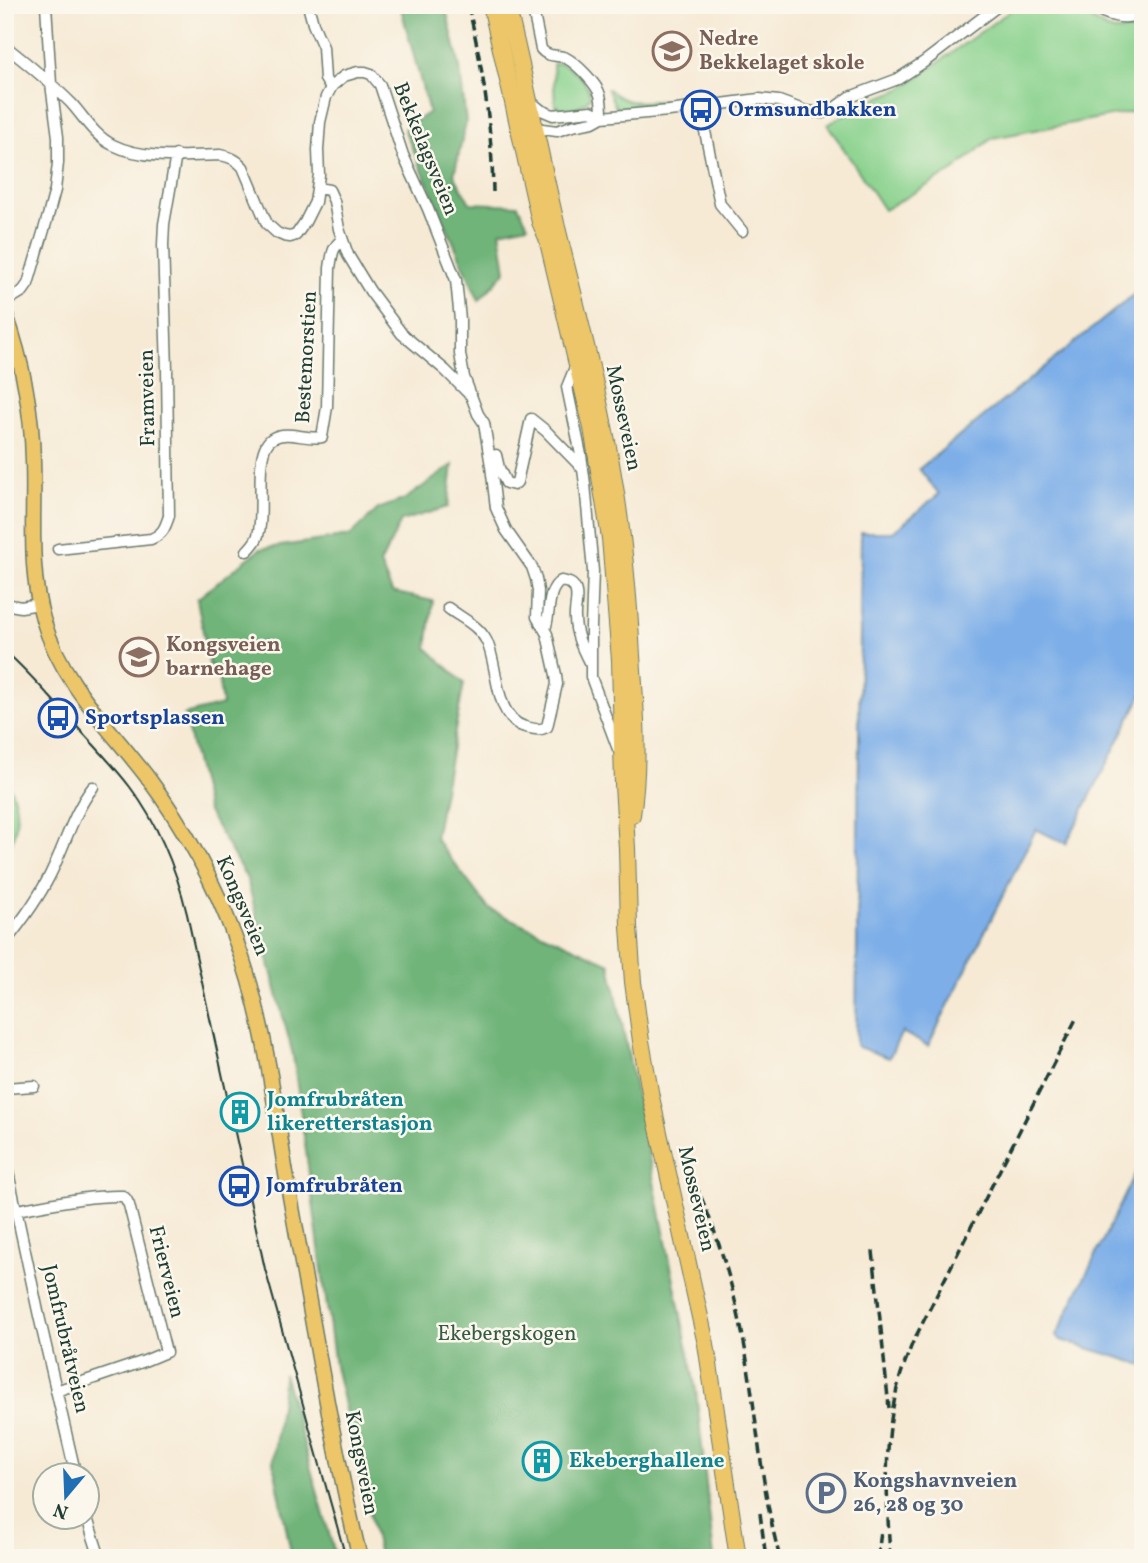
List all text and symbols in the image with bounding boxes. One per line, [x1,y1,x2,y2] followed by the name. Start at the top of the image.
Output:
[699,25,865,78] place label: Nedre Bekkelaget skole
[651,30,693,72] school or university icon: Nedre Bekkelaget skole
[385,78,465,220] street label: Bekkelagsveien
[680,89,722,131] bus stop icon: Ormsundbakken
[728,96,897,125] place label: Ormsundbakken
[289,290,325,424] street label: Bestemorstien
[133,349,163,447] street label: Framveien
[598,362,648,474] street label: Mosseveien
[166,631,281,684] place label: Kongsveien barnehage
[118,636,160,678] school or university icon: Kongsveien barnehage
[37,697,79,739] bus stop icon: Sportsplassen
[85,704,225,733] place label: Sportsplassen
[208,852,276,960] street label: Kongsveien
[266,1086,433,1139] place label: Jomfrubråten likeretterstasjon
[219,1091,261,1133] building icon: Jomfrubråten likeretterstasjon
[670,1143,722,1255] street label: Mosseveien
[218,1165,260,1207] bus stop icon: Jomfrubråten
[265,1172,403,1201] place label: Jomfrubråten
[140,1223,192,1321] street label: Frierveien
[34,1262,96,1416] street label: Jomfrubråtveien
[437,1320,577,1349] park label: Ekebergskogen
[337,1408,385,1518] street label: Kongsveien
[521,1440,563,1482] building icon: Ekeberghallene
[569,1447,725,1476] place label: Ekeberghallene
[32,1462,102,1532] north arrow
[853,1467,1017,1520] place label: Kongshavnveien 26, 28 og 30
[805,1472,847,1514] parking icon: Kongshavnveien 26, 28 og 30
[50,1496,72,1525] text: N

